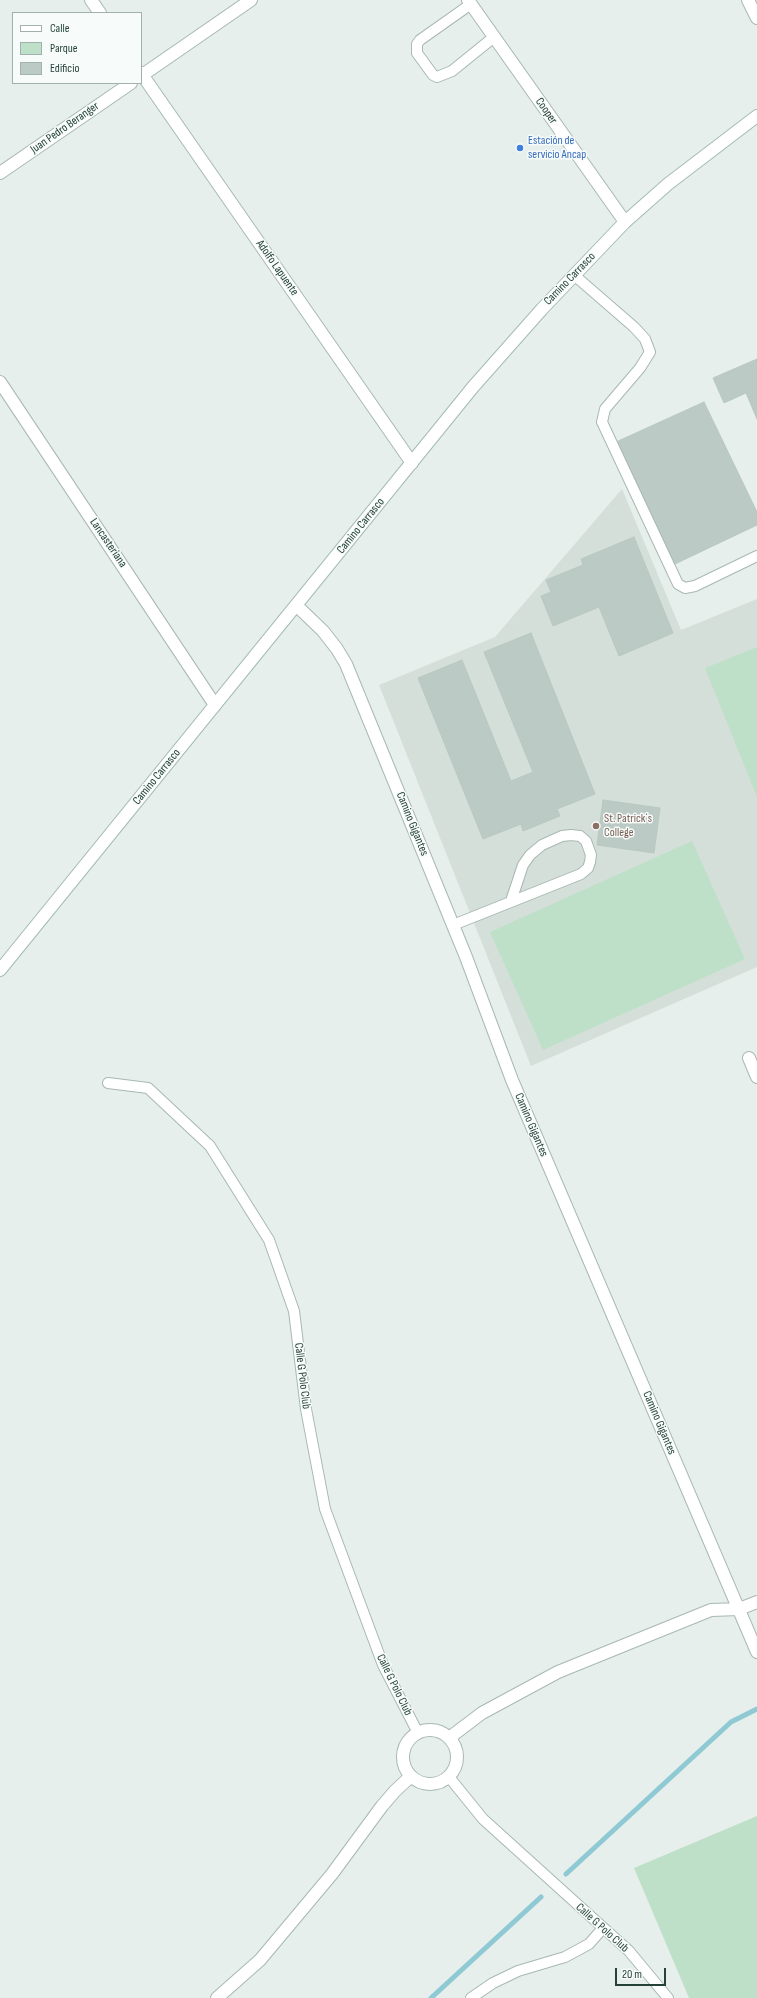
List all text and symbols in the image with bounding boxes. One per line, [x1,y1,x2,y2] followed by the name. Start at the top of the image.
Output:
[12,12,142,84] legend
[50,21,70,36] text: Calle
[50,41,78,56] text: Parque
[50,61,79,76] text: Edificio
[532,95,560,127] street label: Cooper
[28,99,102,157] street label: Juan Pedro Beranger
[528,134,586,162] place label: Estación de servicio Ancap
[515,143,525,153] marker: Estación de servicio Ancap
[253,237,301,299] street label: Adolfo Lapuente
[541,250,599,308] street label: Camino Carrasco
[334,495,388,557] street label: Camino Carrasco
[86,516,130,570] street label: Lancasteriana
[130,746,184,808] street label: Camino Carrasco
[393,790,431,858] street label: Camino Gigantes
[604,812,652,840] place label: St. Patrick´s College
[591,821,601,831] marker: St. Patrick´s College
[511,1091,551,1159] street label: Camino Gigantes
[291,1342,313,1410] street label: Calle G Polo Club
[639,1389,679,1457] street label: Camino Gigantes
[373,1652,415,1718] street label: Calle G Polo Club
[572,1900,632,1956] street label: Calle G Polo Club
[617,1960,668,1986] scale bar
[622,1967,642,1982] text: 20 m

